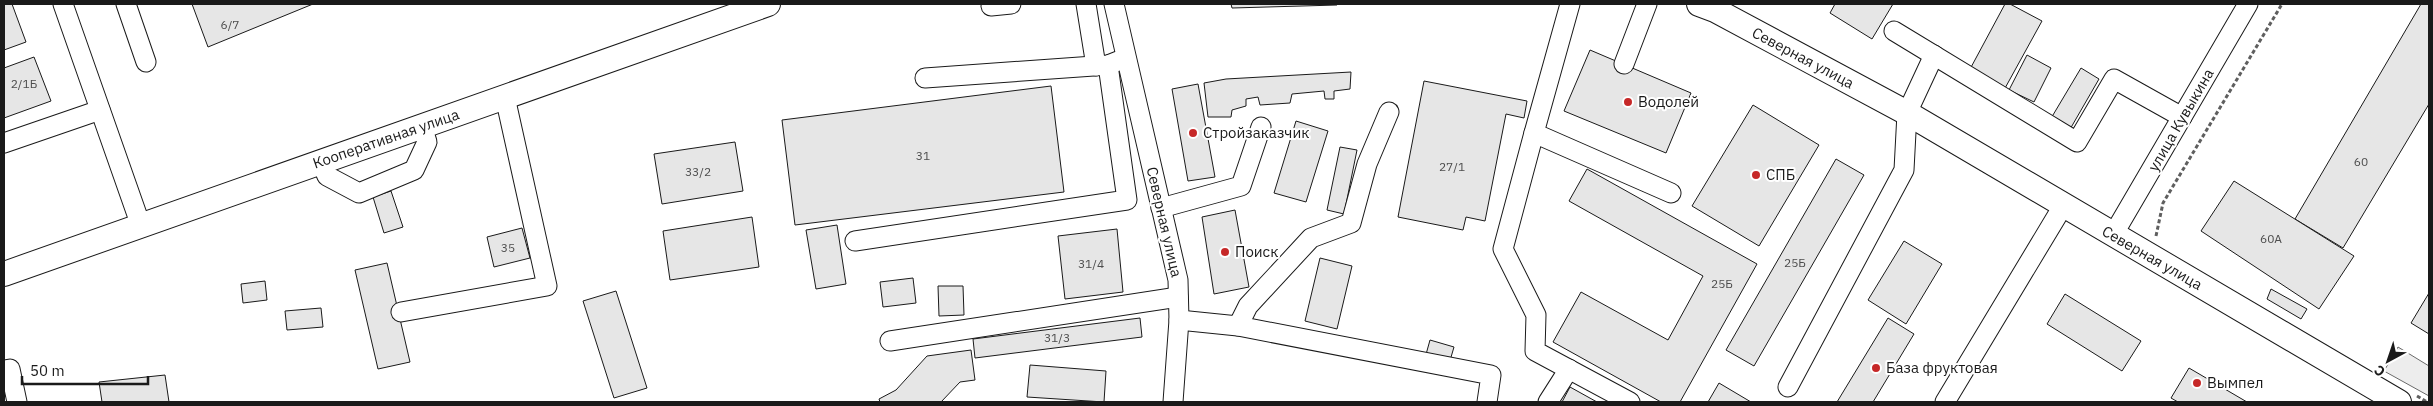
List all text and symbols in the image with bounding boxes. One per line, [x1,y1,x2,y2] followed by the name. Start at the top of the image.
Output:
[221,17,240,32] house number: 6/7
[1749,23,1857,92] street label: Северная улица
[2144,65,2218,174] street label: улица Кувыкина
[11,76,37,91] house number: 2/1Б
[1638,92,1699,111] place label: Водолей
[1622,96,1634,108] marker: Водолей
[310,105,462,173] street label: Кооперативная улица
[1203,123,1309,142] place label: Стройзаказчик
[1187,127,1199,139] marker: Стройзаказчик
[916,148,930,163] house number: 31
[2354,154,2368,169] house number: 60
[1439,159,1465,174] house number: 27/1
[685,164,711,179] house number: 33/2
[1143,165,1186,279] street label: Северная улица
[1766,165,1795,184] place label: СПБ
[1750,169,1762,181] marker: СПБ
[2099,221,2206,294] street label: Северная улица
[2260,231,2282,246] house number: 60А
[501,240,515,255] house number: 35
[1235,242,1278,261] place label: Поиск
[1219,246,1231,258] marker: Поиск
[1784,255,1806,270] house number: 25Б
[1078,256,1104,271] house number: 31/4
[1711,276,1733,291] house number: 25Б
[1044,330,1070,345] house number: 31/3
[2363,336,2413,386] north arrow
[22,354,149,386] scale bar
[1886,358,1998,377] place label: База фруктовая
[30,361,65,380] text: 50 m
[2370,361,2389,381] text: С
[1870,362,1882,374] marker: База фруктовая
[2207,373,2263,392] place label: Вымпел
[2191,377,2203,389] marker: Вымпел

